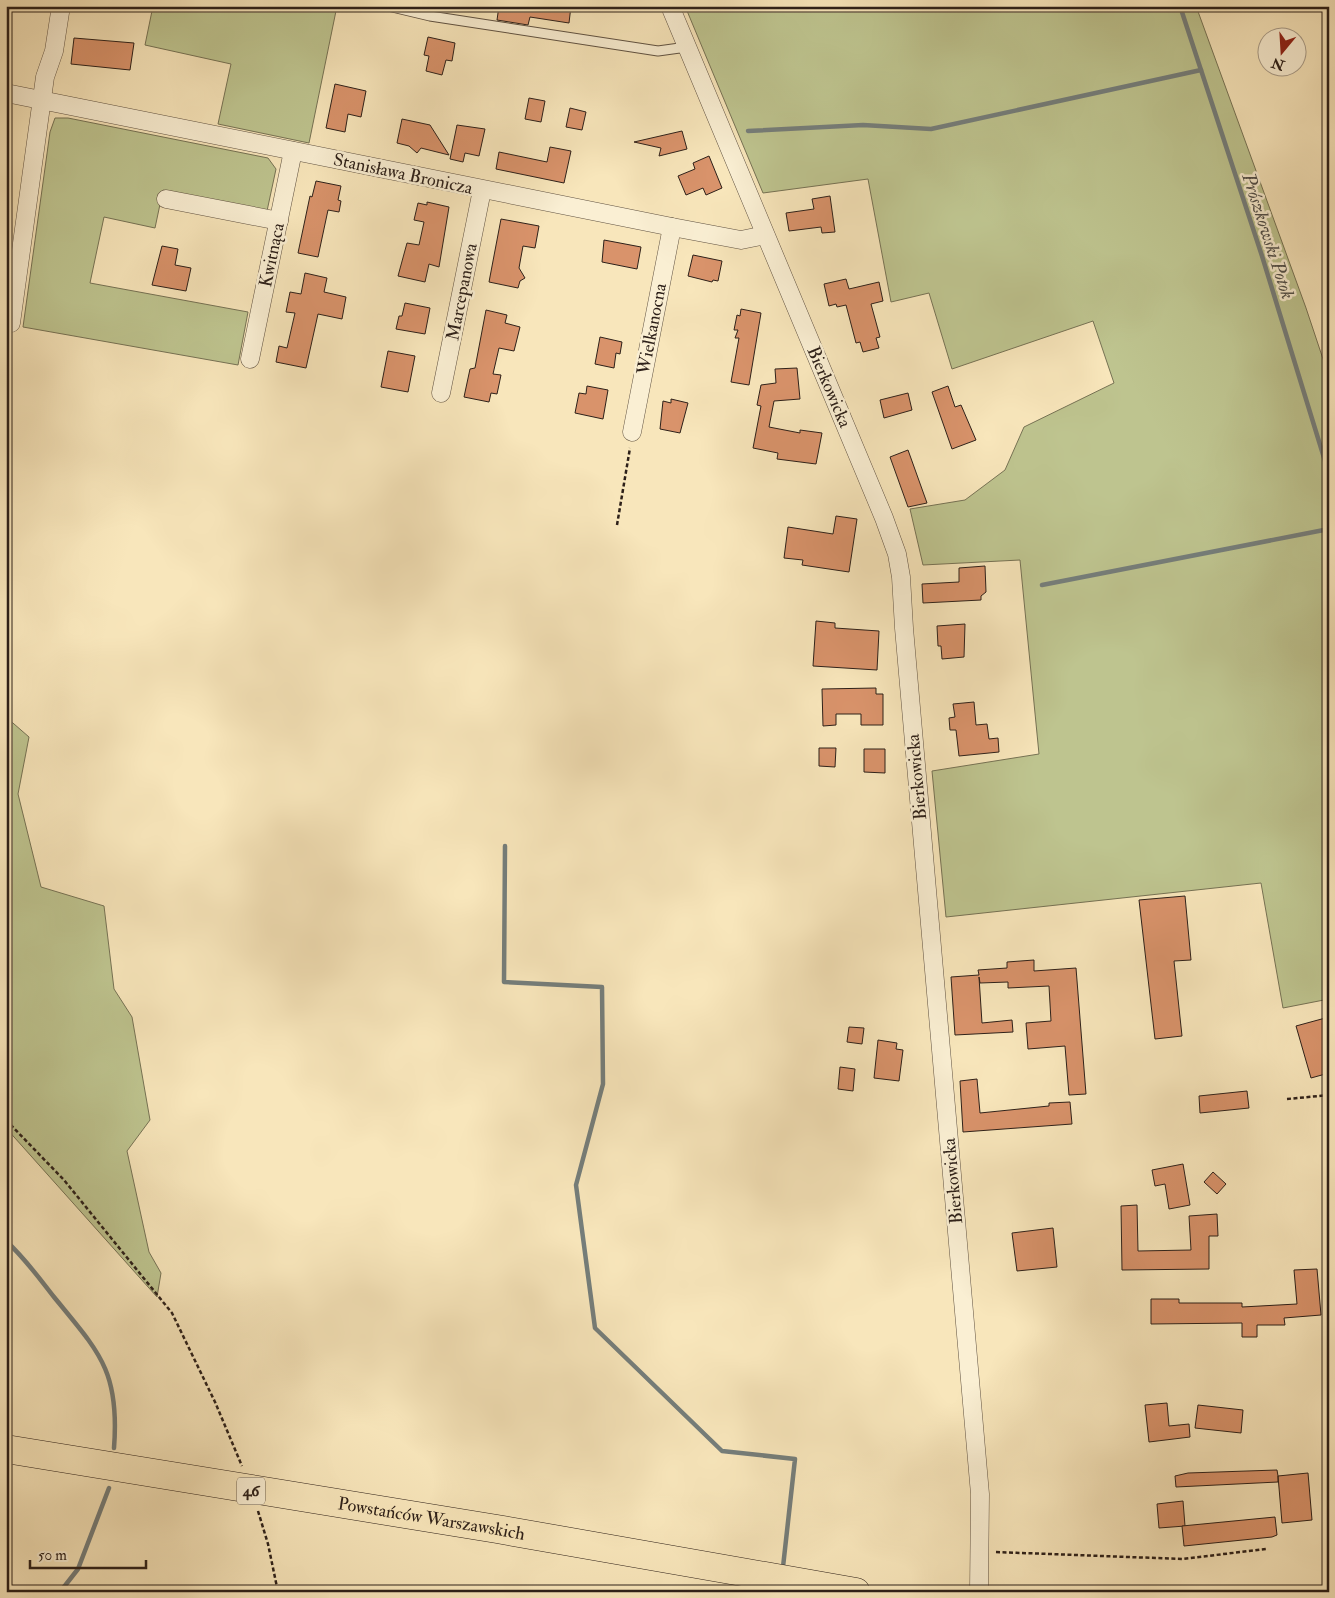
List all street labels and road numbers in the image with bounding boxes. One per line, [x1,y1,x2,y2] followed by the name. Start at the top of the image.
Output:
[331,148,475,200] street label: Stanisława Bronicza
[254,220,290,289] street label: Kwitnąca
[441,241,483,343] street label: Marcepanowa
[632,281,672,378] street label: Wielkanocna
[802,343,857,432] street label: Bierkowicka
[902,732,932,821] street label: Bierkowicka
[938,1136,968,1225] street label: Bierkowicka
[237,1478,265,1504] road number: 46
[336,1492,527,1545] street label: Powstańców Warszawskich

